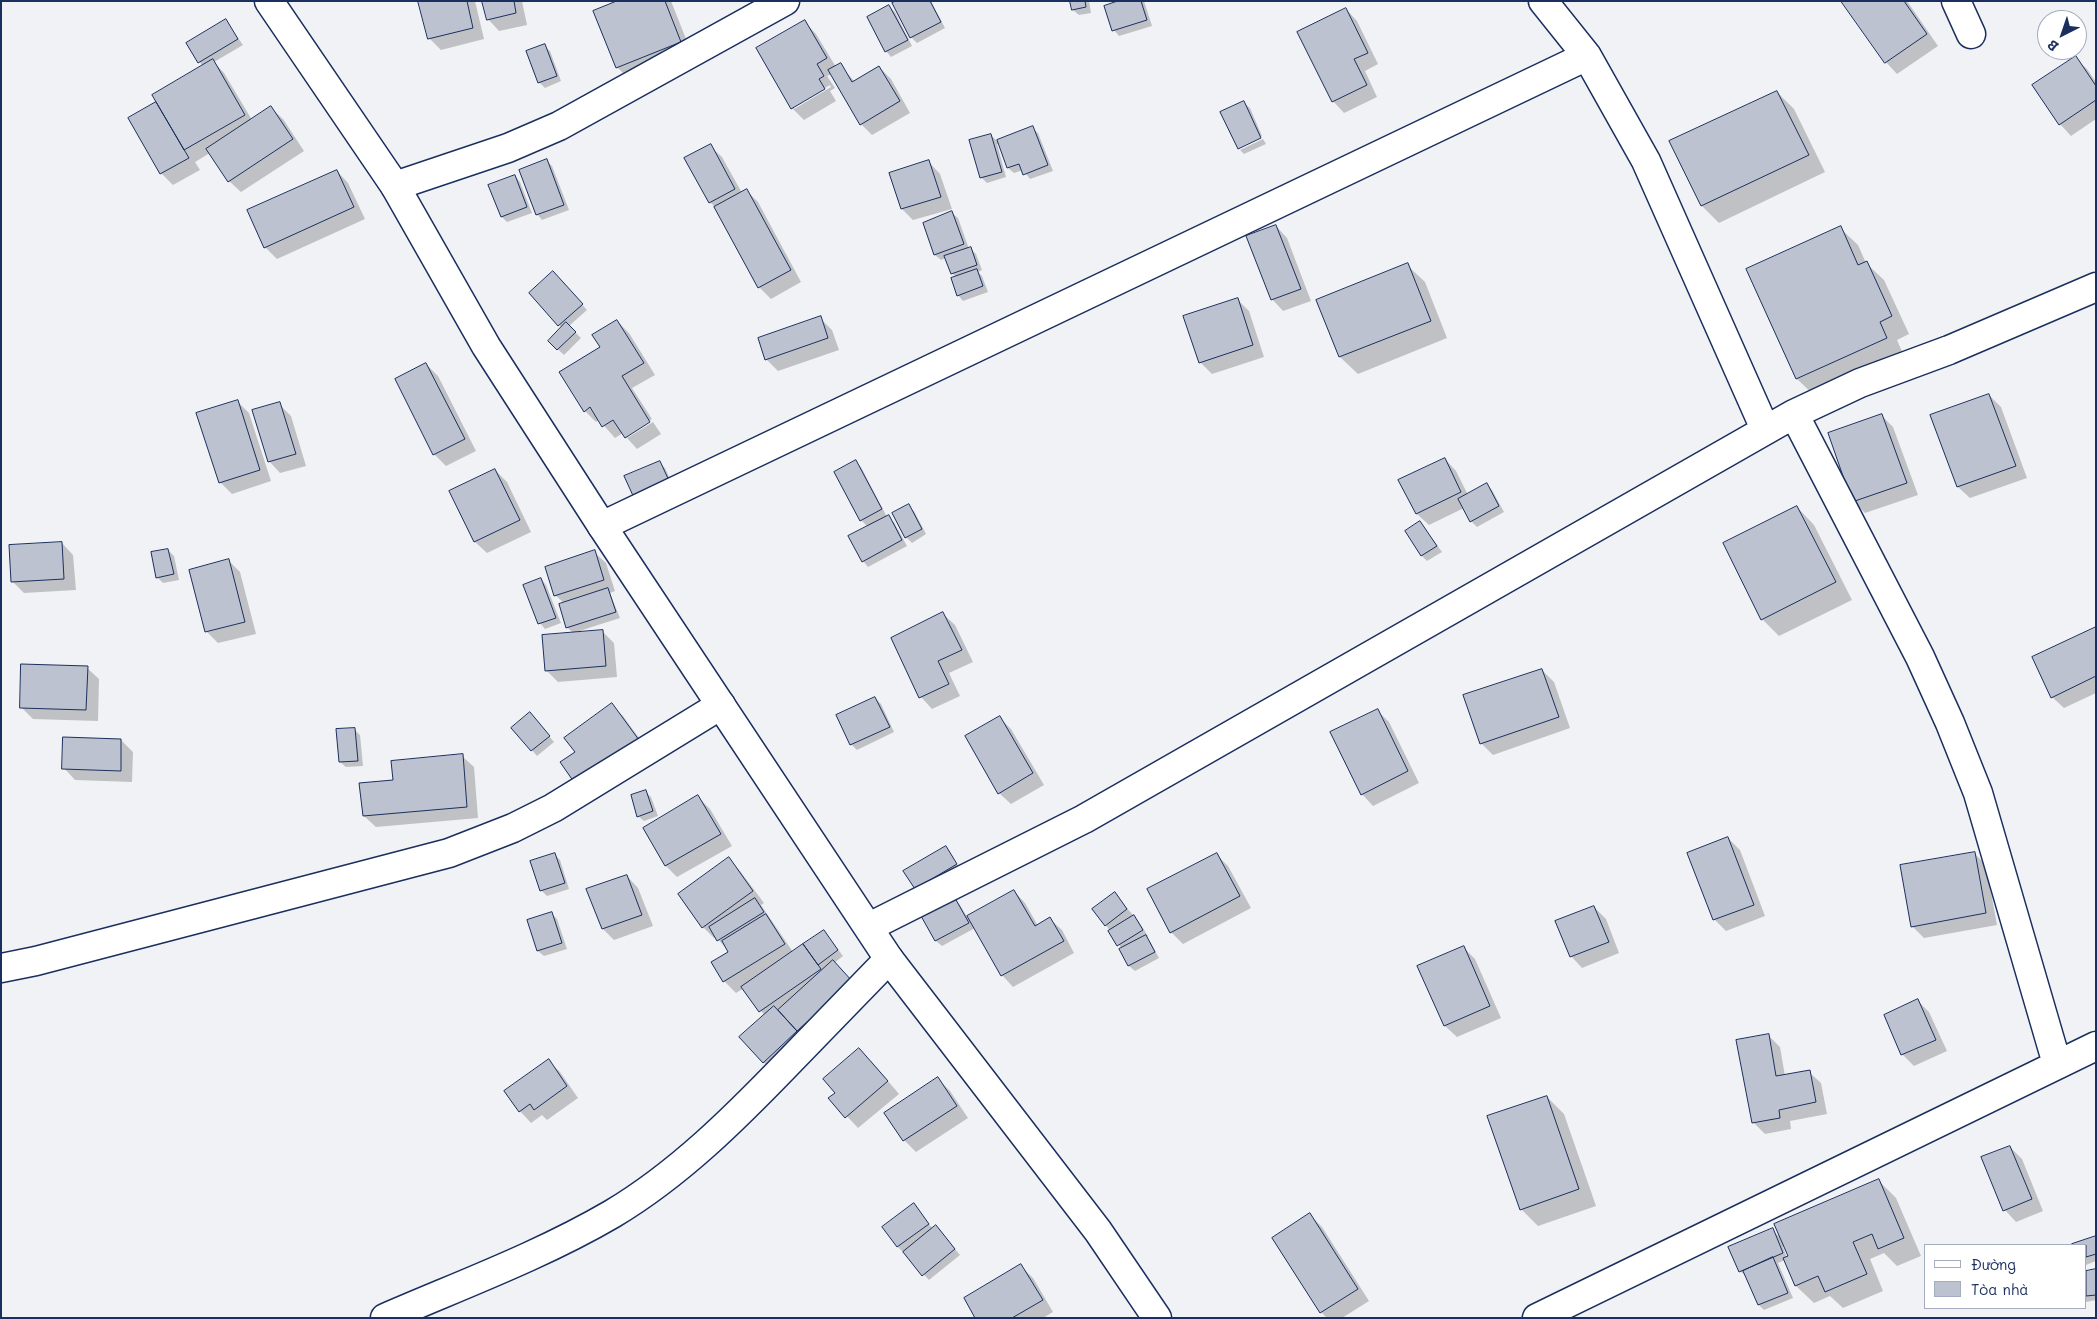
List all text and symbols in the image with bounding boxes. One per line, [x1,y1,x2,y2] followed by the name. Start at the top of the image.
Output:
[2037,10,2087,60] north arrow
[2043,36,2062,56] text: B
[1924,1244,2087,1309] legend
[1971,1254,2016,1274] text: Đường
[1971,1279,2029,1299] text: Tòa nhà

